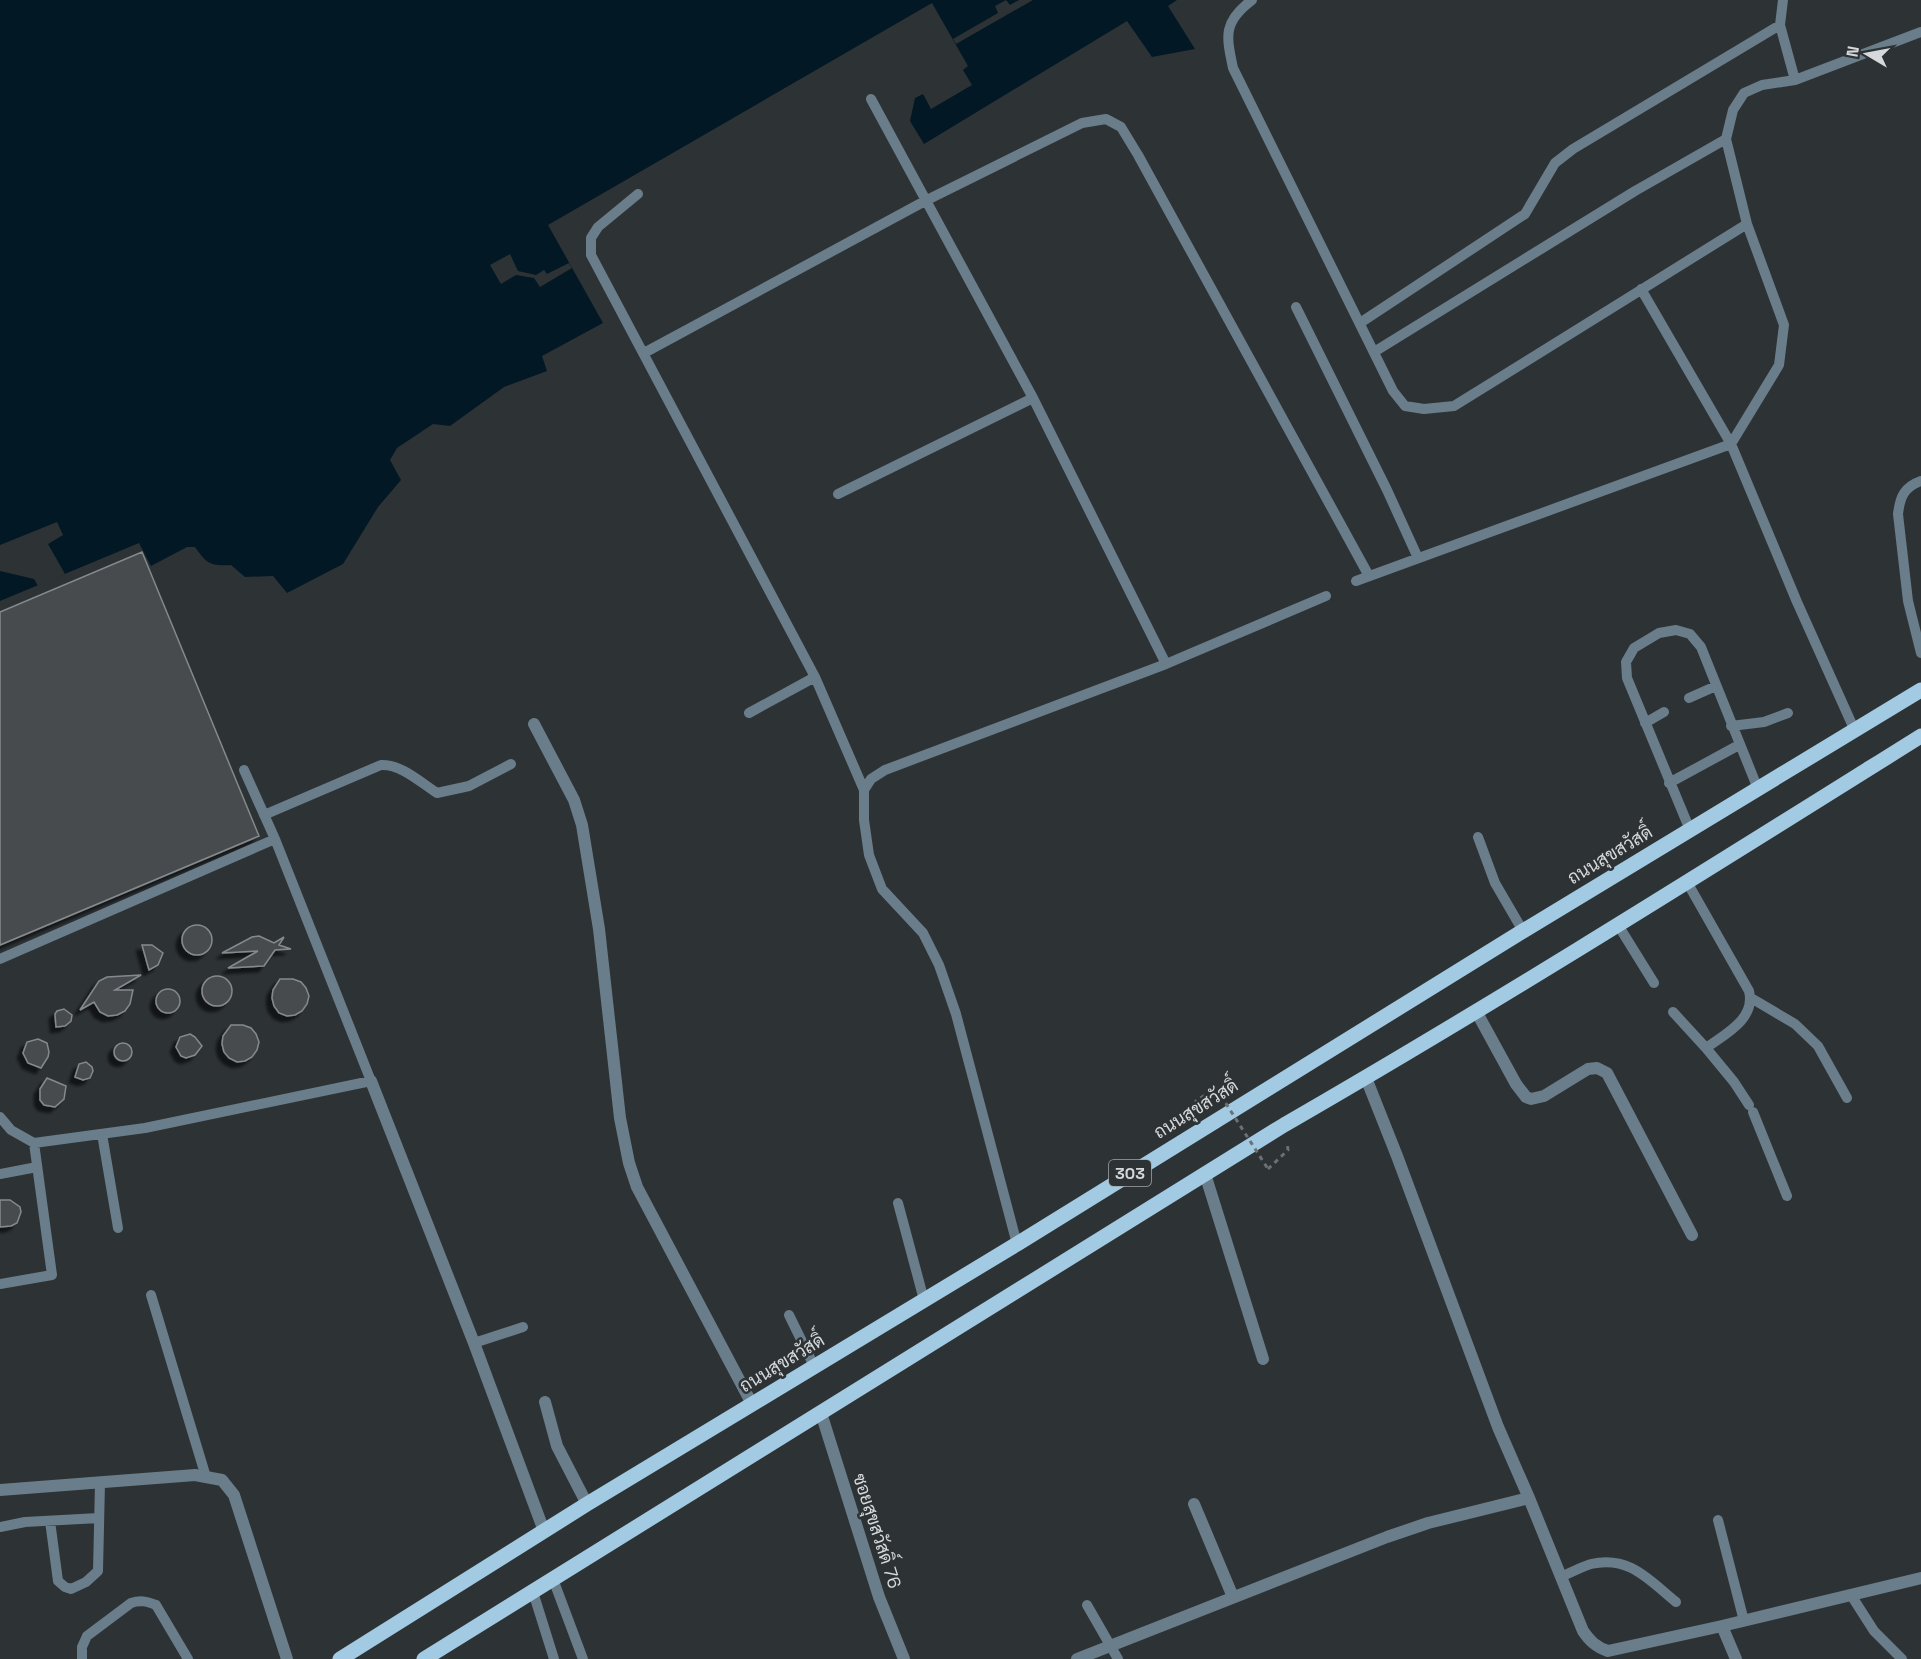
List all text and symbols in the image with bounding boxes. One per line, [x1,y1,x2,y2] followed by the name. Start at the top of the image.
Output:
[1837,24,1897,84] north arrow
[1841,44,1864,59] text: N
[1561,817,1657,890] street label: ถนนสุขสวัสดิ์
[1147,1070,1243,1144] street label: ถนนสุขสวัสดิ์
[1109,1160,1151,1186] road number: 303
[733,1325,829,1398] street label: ถนนสุขสวัสดิ์
[847,1469,911,1592] street label: ซอยสุขสวัสดิ์ 76

